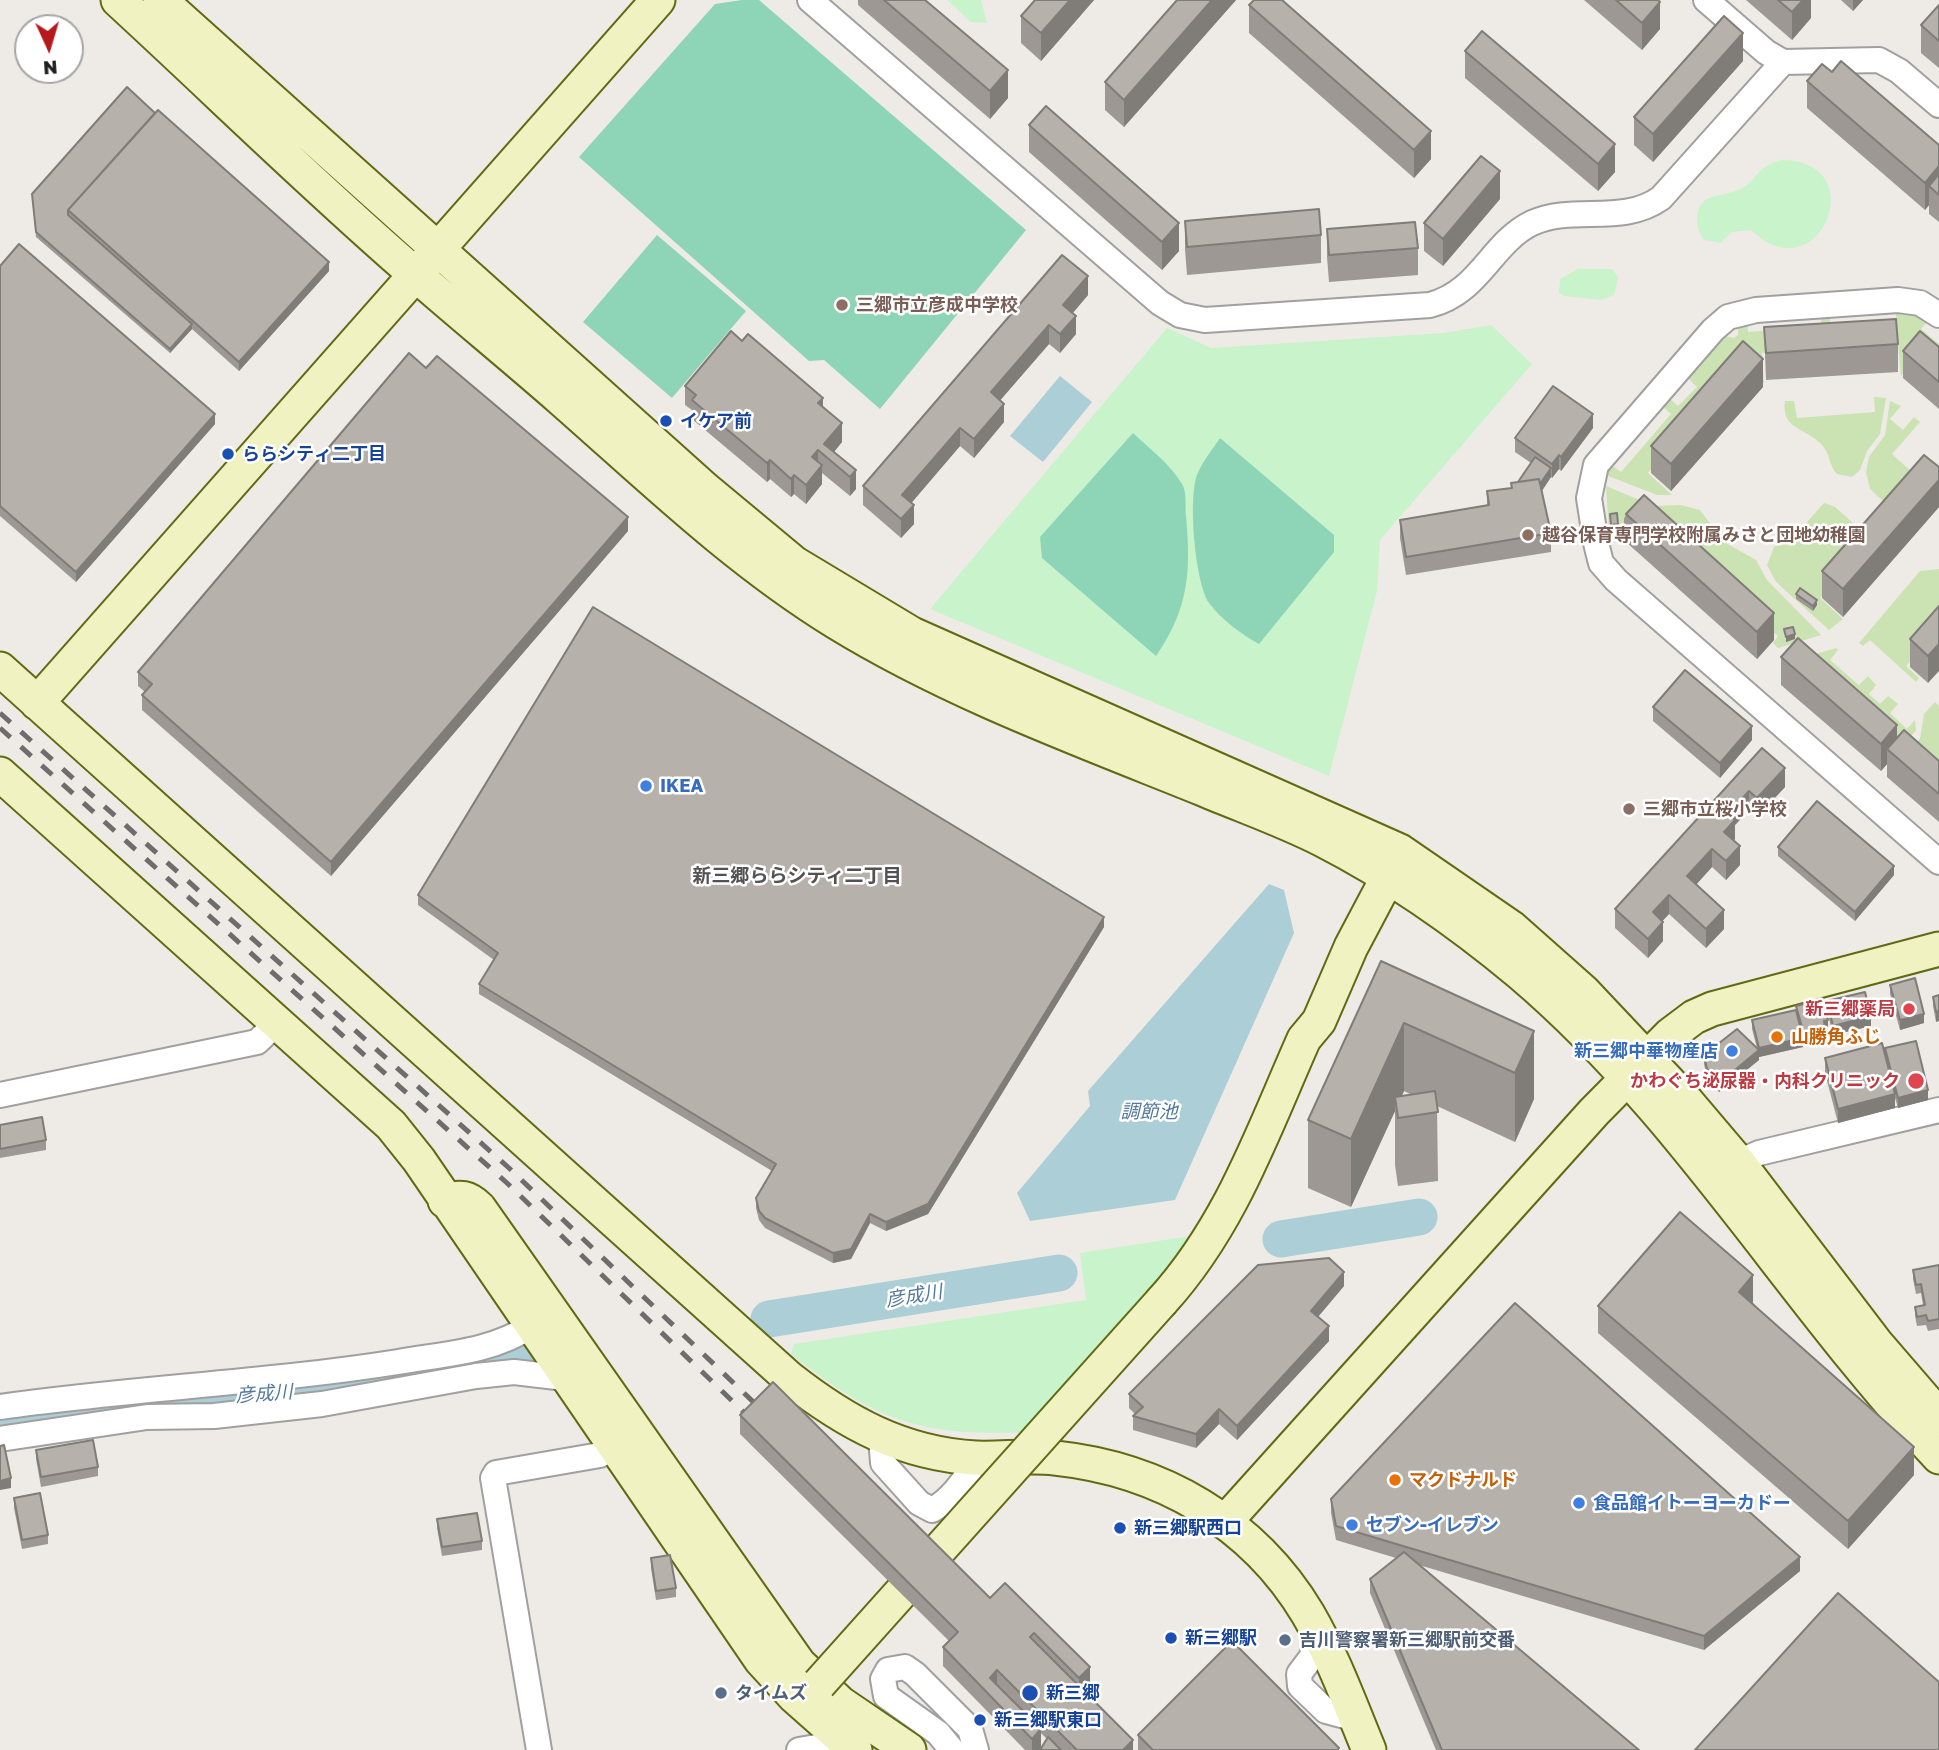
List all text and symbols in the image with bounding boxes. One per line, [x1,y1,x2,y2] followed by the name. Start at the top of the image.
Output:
[14,14,84,84] north arrow
[42,56,58,80] text: N
[856,294,1018,316] place label: 三郷市立彦成中学校
[834,297,850,313] marker: 三郷市立彦成中学校
[680,410,752,432] place label: イケア前
[658,413,674,429] marker: イケア前
[242,443,386,465] place label: ららシティ二丁目
[220,446,236,462] marker: ららシティ二丁目
[1542,524,1866,546] place label: 越谷保育専門学校附属みさと団地幼稚園
[1520,527,1536,543] marker: 越谷保育専門学校附属みさと団地幼稚園
[660,775,703,797] place label: IKEA
[638,778,654,794] marker: IKEA
[1643,798,1787,820] place label: 三郷市立桜小学校
[1621,801,1637,817] marker: 三郷市立桜小学校
[693,865,901,887] district label: 新三郷ららシティ二丁目
[1805,998,1895,1020] place label: 新三郷薬局
[1901,1001,1917,1017] marker: 新三郷薬局
[1791,1026,1881,1048] place label: 山勝角ふじ
[1769,1029,1785,1045] marker: 山勝角ふじ
[1574,1040,1718,1062] place label: 新三郷中華物産店
[1724,1043,1740,1059] marker: 新三郷中華物産店
[1630,1070,1900,1092] place label: かわぐち泌尿器・内科クリニック
[1906,1071,1926,1091] marker: かわぐち泌尿器・内科クリニック
[1121,1101,1177,1123] water label: 調節池
[884,1280,944,1312] water label: 彦成川
[235,1381,293,1407] water label: 彦成川
[1409,1469,1517,1491] place label: マクドナルド
[1387,1472,1403,1488] marker: マクドナルド
[1593,1492,1791,1514] place label: 食品館イトーヨーカドー
[1571,1495,1587,1511] marker: 食品館イトーヨーカドー
[1366,1514,1499,1536] place label: セブン-イレブン
[1134,1517,1242,1539] place label: 新三郷駅西口
[1344,1517,1360,1533] marker: セブン-イレブン
[1112,1520,1128,1536] marker: 新三郷駅西口
[1185,1627,1257,1649] place label: 新三郷駅
[1299,1629,1515,1651] place label: 吉川警察署新三郷駅前交番
[1163,1630,1179,1646] marker: 新三郷駅
[1277,1632,1293,1648] marker: 吉川警察署新三郷駅前交番
[735,1682,807,1704] place label: タイムズ
[1046,1682,1100,1704] place label: 新三郷
[1020,1683,1040,1703] marker: 新三郷
[713,1685,729,1701] marker: タイムズ
[994,1709,1102,1731] place label: 新三郷駅東口
[972,1712,988,1728] marker: 新三郷駅東口

